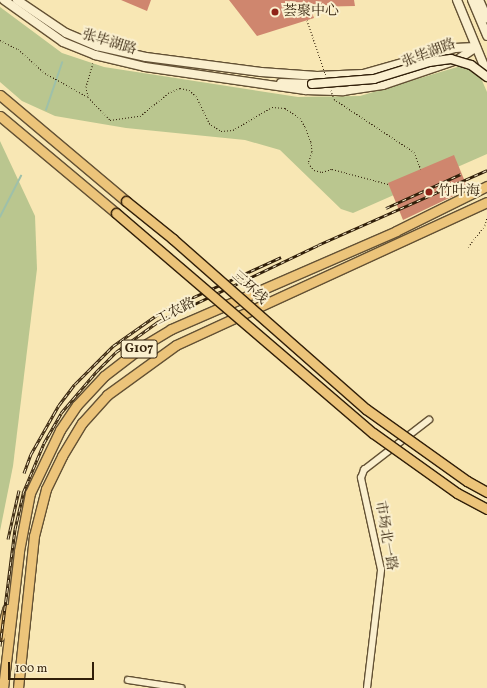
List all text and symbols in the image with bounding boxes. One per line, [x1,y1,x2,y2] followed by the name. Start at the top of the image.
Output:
[283,4,339,20] place label: 荟聚中心
[270,7,280,17] marker: 荟聚中心
[80,27,138,59] street label: 张毕湖路
[400,36,458,72] street label: 张毕湖路
[438,184,480,200] place label: 竹叶海
[423,186,435,198] marker: 竹叶海
[228,268,270,308] street label: 三环线
[153,295,199,329] street label: 工农路
[120,338,158,360] road number: G107
[371,500,399,572] street label: 市场北一路
[10,654,96,680] scale bar
[15,661,47,677] text: 100 m

